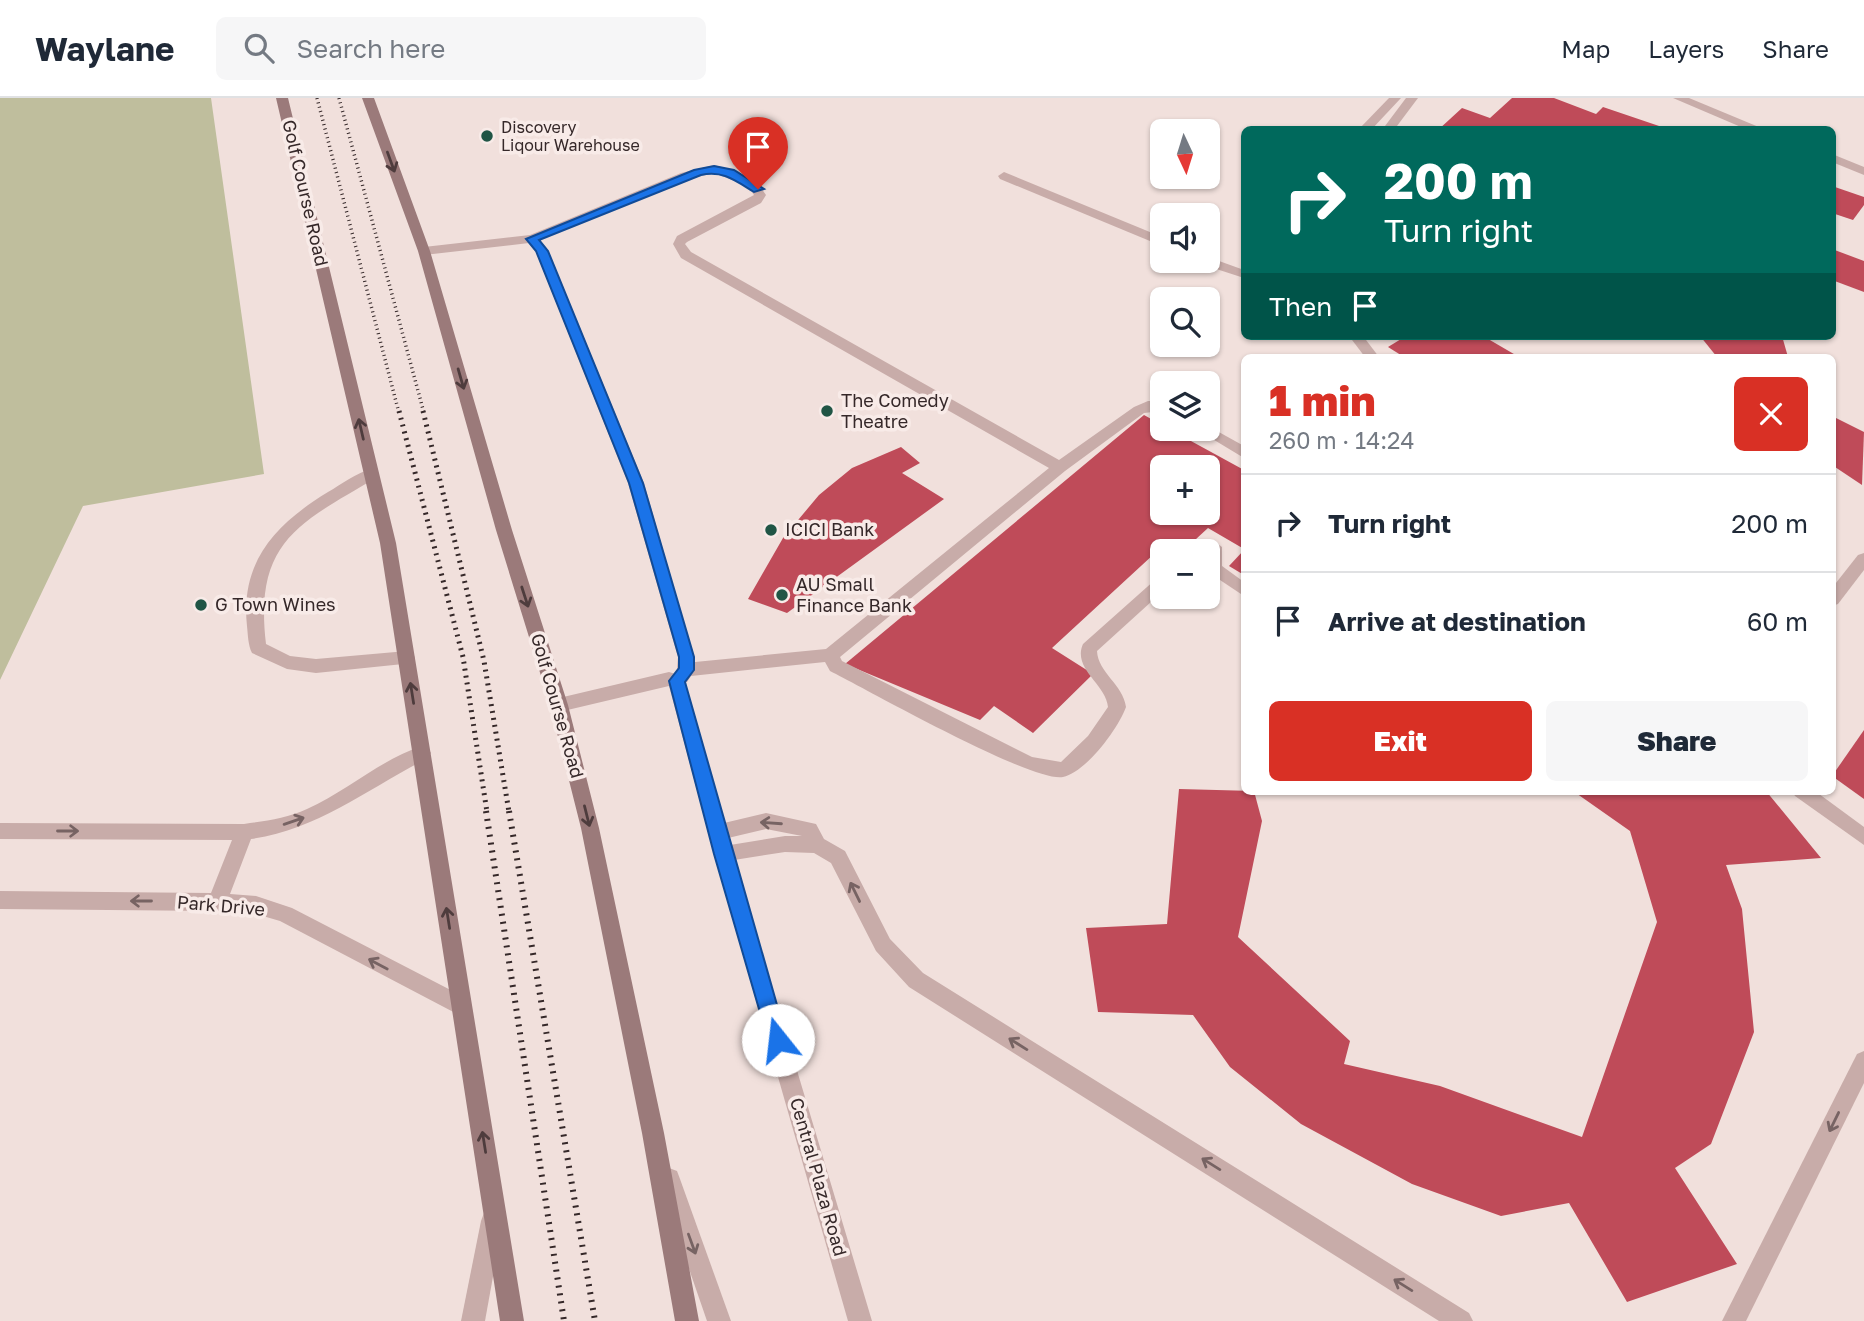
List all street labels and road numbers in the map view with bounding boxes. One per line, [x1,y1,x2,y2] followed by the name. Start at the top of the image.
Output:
[278,117,334,268] street label: Golf Course Road
[527,631,589,781] street label: Golf Course Road
[176,890,266,920] street label: Park Drive
[786,1095,852,1258] street label: Central Plaza Road

